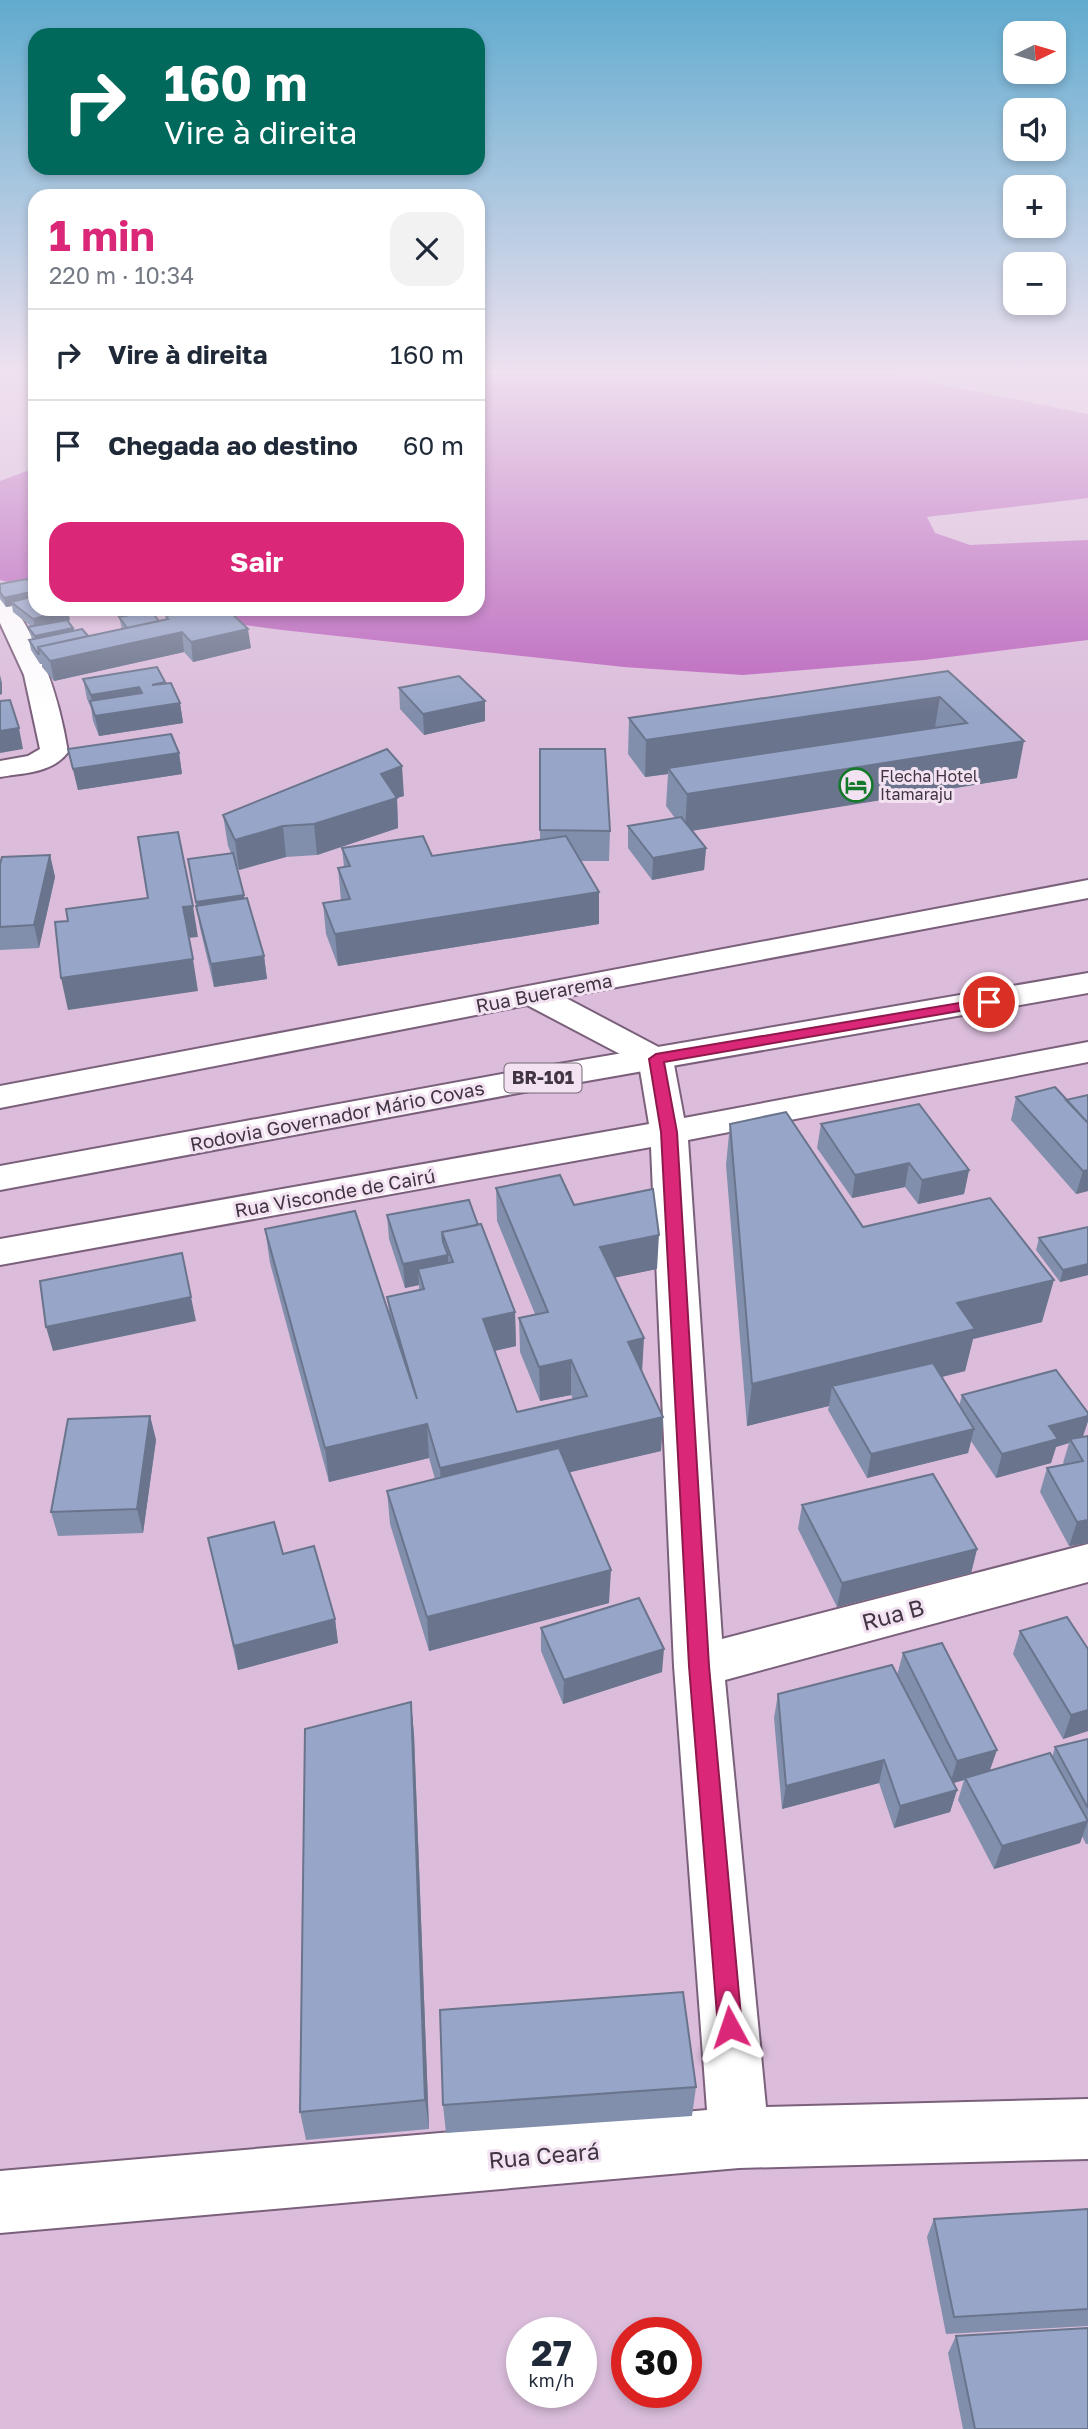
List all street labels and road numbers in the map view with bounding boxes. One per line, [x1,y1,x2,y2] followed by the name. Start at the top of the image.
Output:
[474,968,614,1017] street label: Rua Buerarema
[504,1064,582,1092] road number: BR-101
[188,1076,486,1155] street label: Rodovia Governador Mário Covas
[233,1164,437,1221] street label: Rua Visconde de Cairú
[859,1592,927,1636] street label: Rua B
[487,2136,601,2174] street label: Rua Ceará

